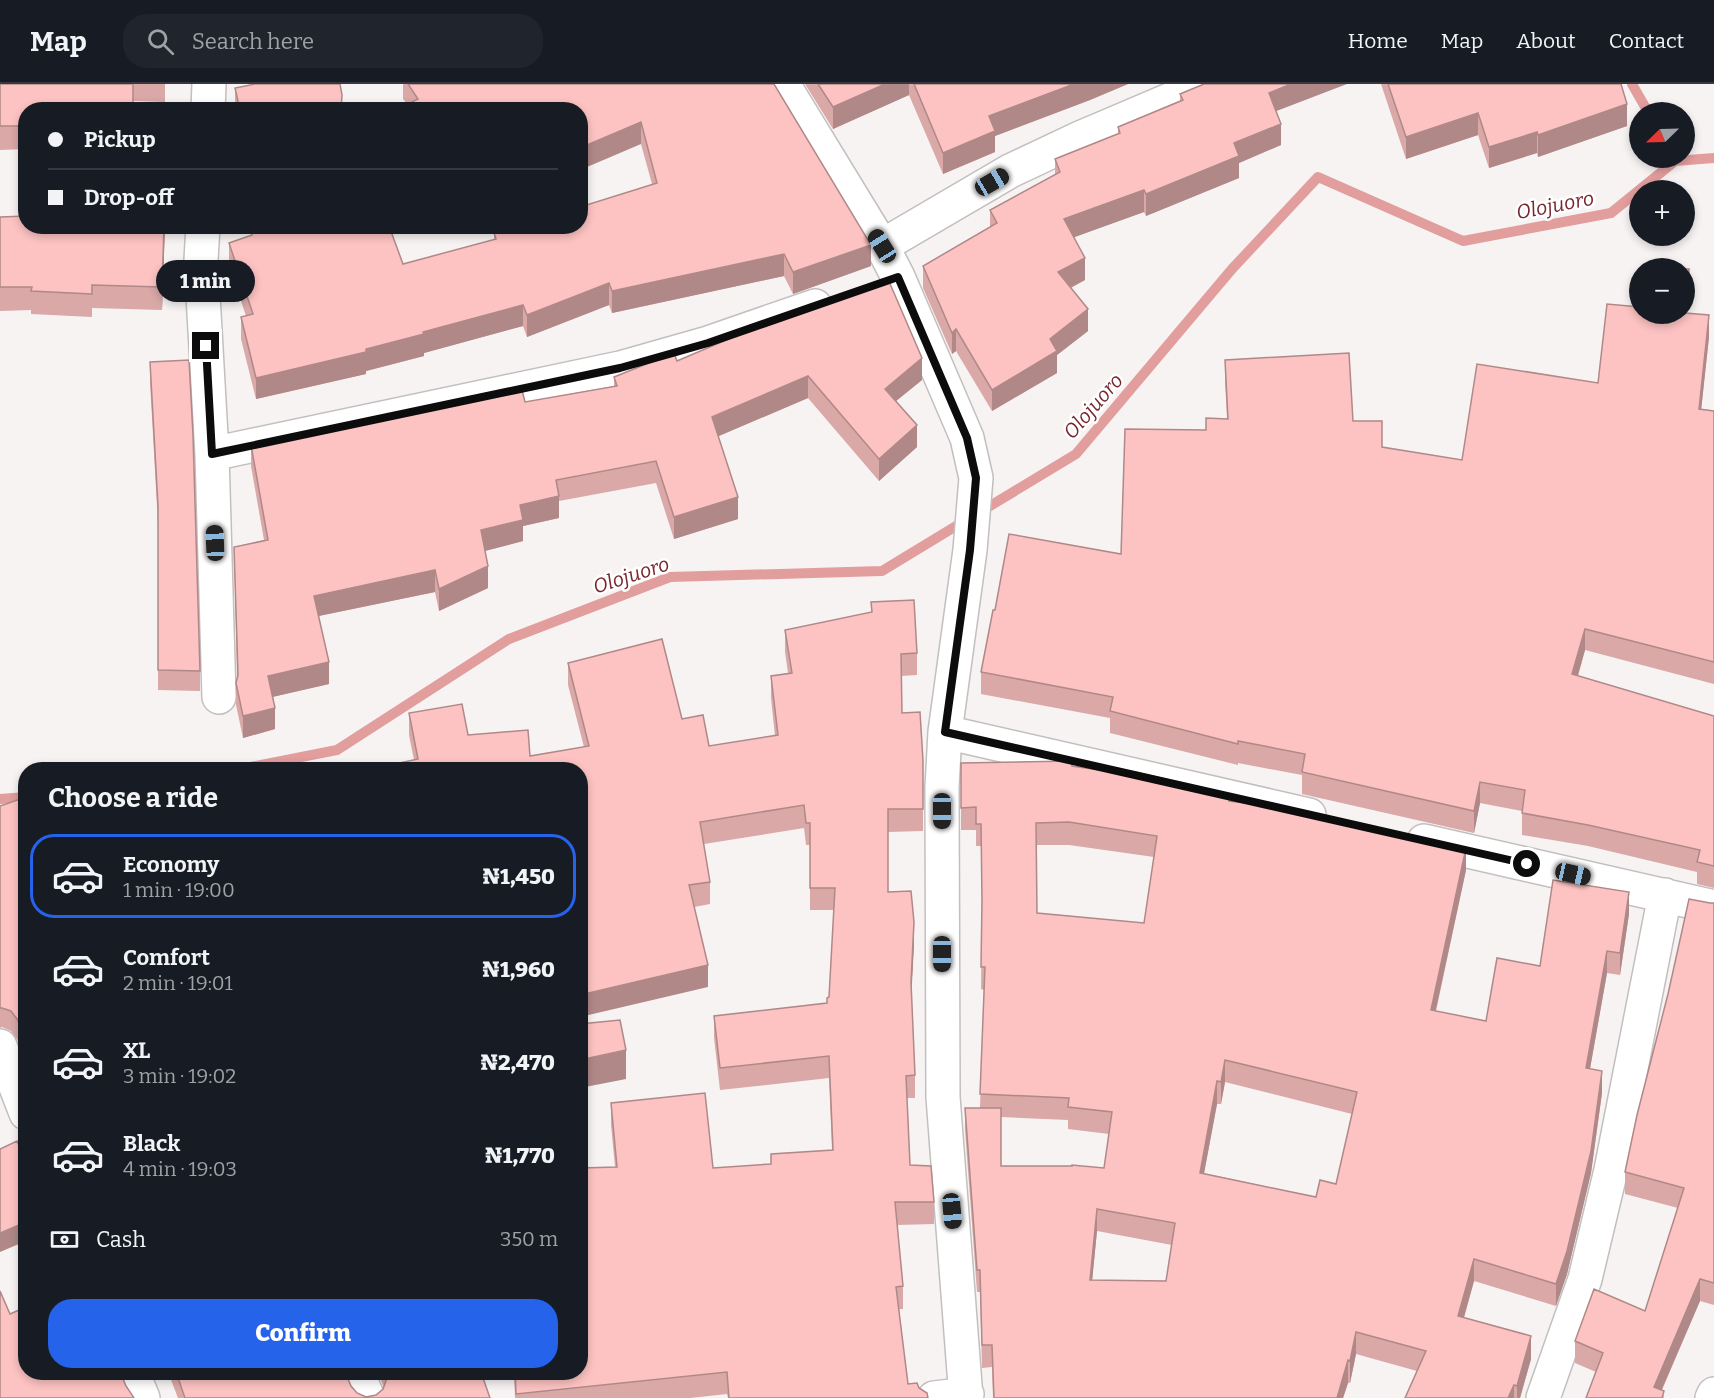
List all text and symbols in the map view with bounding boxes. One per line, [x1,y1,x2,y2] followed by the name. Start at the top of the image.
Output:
[123,14,543,68] search box
[30,25,87,58] text: Map
[144,25,177,58] icon: search
[192,28,314,55] text: Search here
[1348,28,1408,54] text: Home
[1441,28,1483,54] text: Map
[1516,28,1576,54] text: About
[1609,28,1684,54] text: Contact
[1629,102,1695,168] north arrow
[1629,102,1695,324] map controls
[84,126,156,153] text: Pickup
[972,165,1012,199] car
[1629,180,1695,246] button: +
[84,184,174,211] text: Drop-off
[1514,186,1596,225] water label: Olojuoro
[865,226,899,266] car
[1629,258,1695,324] button: −
[156,259,256,301] callout: 1 min
[180,269,231,293] text: 1 min
[192,332,219,359] route end
[1058,369,1129,444] water label: Olojuoro
[205,525,225,561] car
[590,551,672,599] water label: Olojuoro
[48,782,218,814] text: Choose a ride
[933,793,951,829] car
[51,849,105,903] icon: car
[1513,850,1540,877] route start
[123,851,219,878] text: Economy
[1553,861,1593,887] car
[482,863,555,890] text: ₦1,450
[123,878,235,902] text: 1 min · 19:00
[933,936,951,972] car
[51,942,105,996] icon: car
[123,944,210,971] text: Comfort
[482,956,555,983] text: ₦1,960
[123,971,233,995] text: 2 min · 19:01
[51,1035,105,1089] icon: car
[123,1037,150,1064] text: XL
[480,1049,555,1076] text: ₦2,470
[123,1064,236,1088] text: 3 min · 19:02
[51,1128,105,1182] icon: car
[123,1130,180,1157] text: Black
[484,1142,555,1169] text: ₦1,770
[123,1157,237,1181] text: 4 min · 19:03
[941,1192,963,1230] car
[48,1223,81,1256] icon: cash
[96,1226,146,1253] text: Cash
[500,1227,558,1251] text: 350 m
[48,1299,558,1368] button: Confirm

